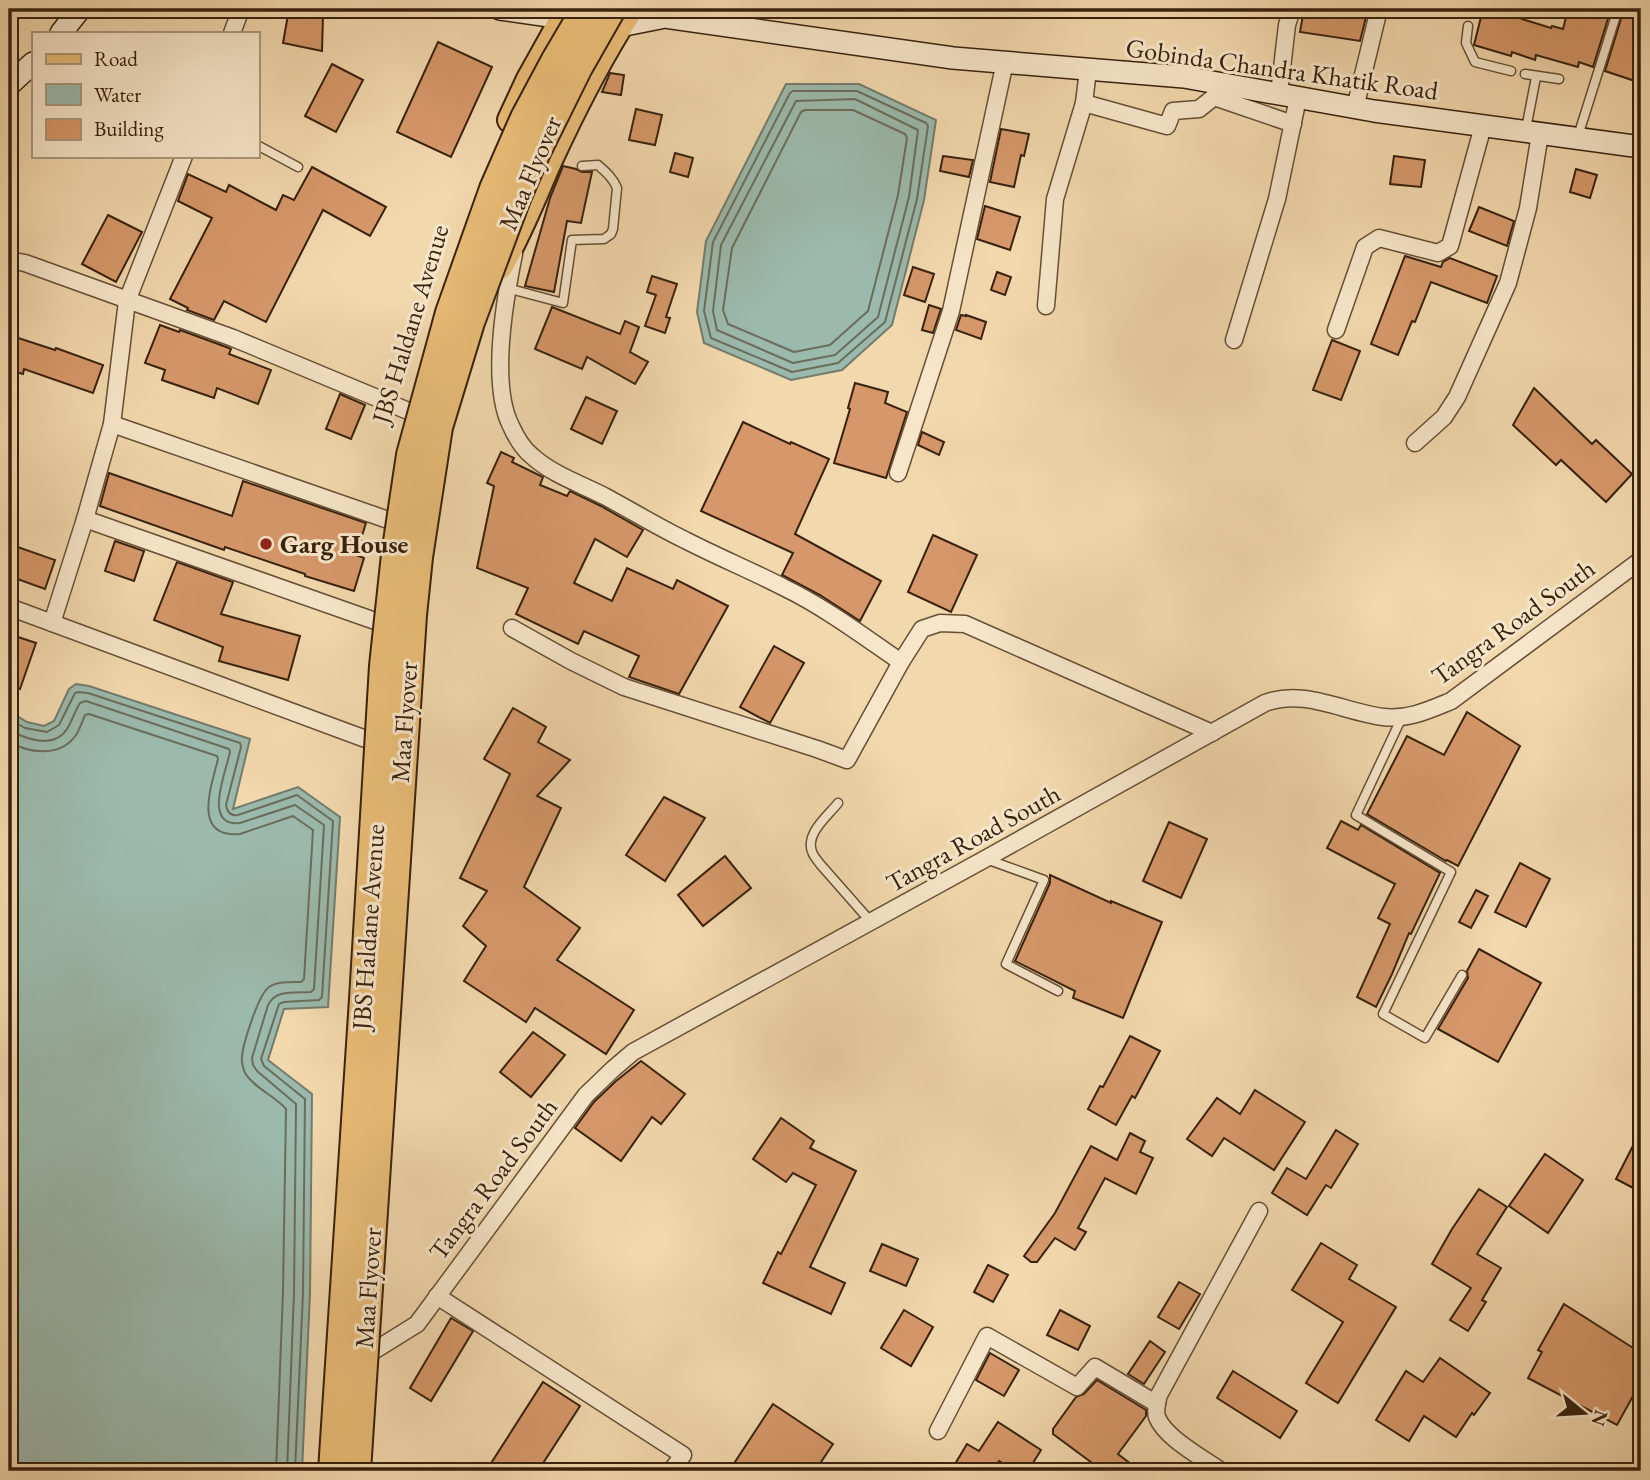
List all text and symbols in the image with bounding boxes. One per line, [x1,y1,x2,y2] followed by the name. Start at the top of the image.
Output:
[1124,30,1441,108] street label: Gobinda Chandra Khatik Road
[32,32,259,158] legend
[94,45,138,72] text: Road
[94,81,141,108] text: Water
[491,110,569,235] street label: Maa Flyover
[94,115,164,142] text: Building
[363,220,456,430] street label: JBS Haldane Avenue
[280,527,409,561] place label: Garg House
[258,536,274,552] marker: Garg House
[1424,551,1602,693] street label: Tangra Road South
[383,660,425,784] street label: Maa Flyover
[880,776,1066,900] street label: Tangra Road South
[344,823,392,1033] street label: JBS Haldane Avenue
[421,1091,565,1267] street label: Tangra Road South
[347,1226,389,1350] street label: Maa Flyover
[1548,1378,1618,1448] north arrow
[1585,1407,1614,1430] text: N

